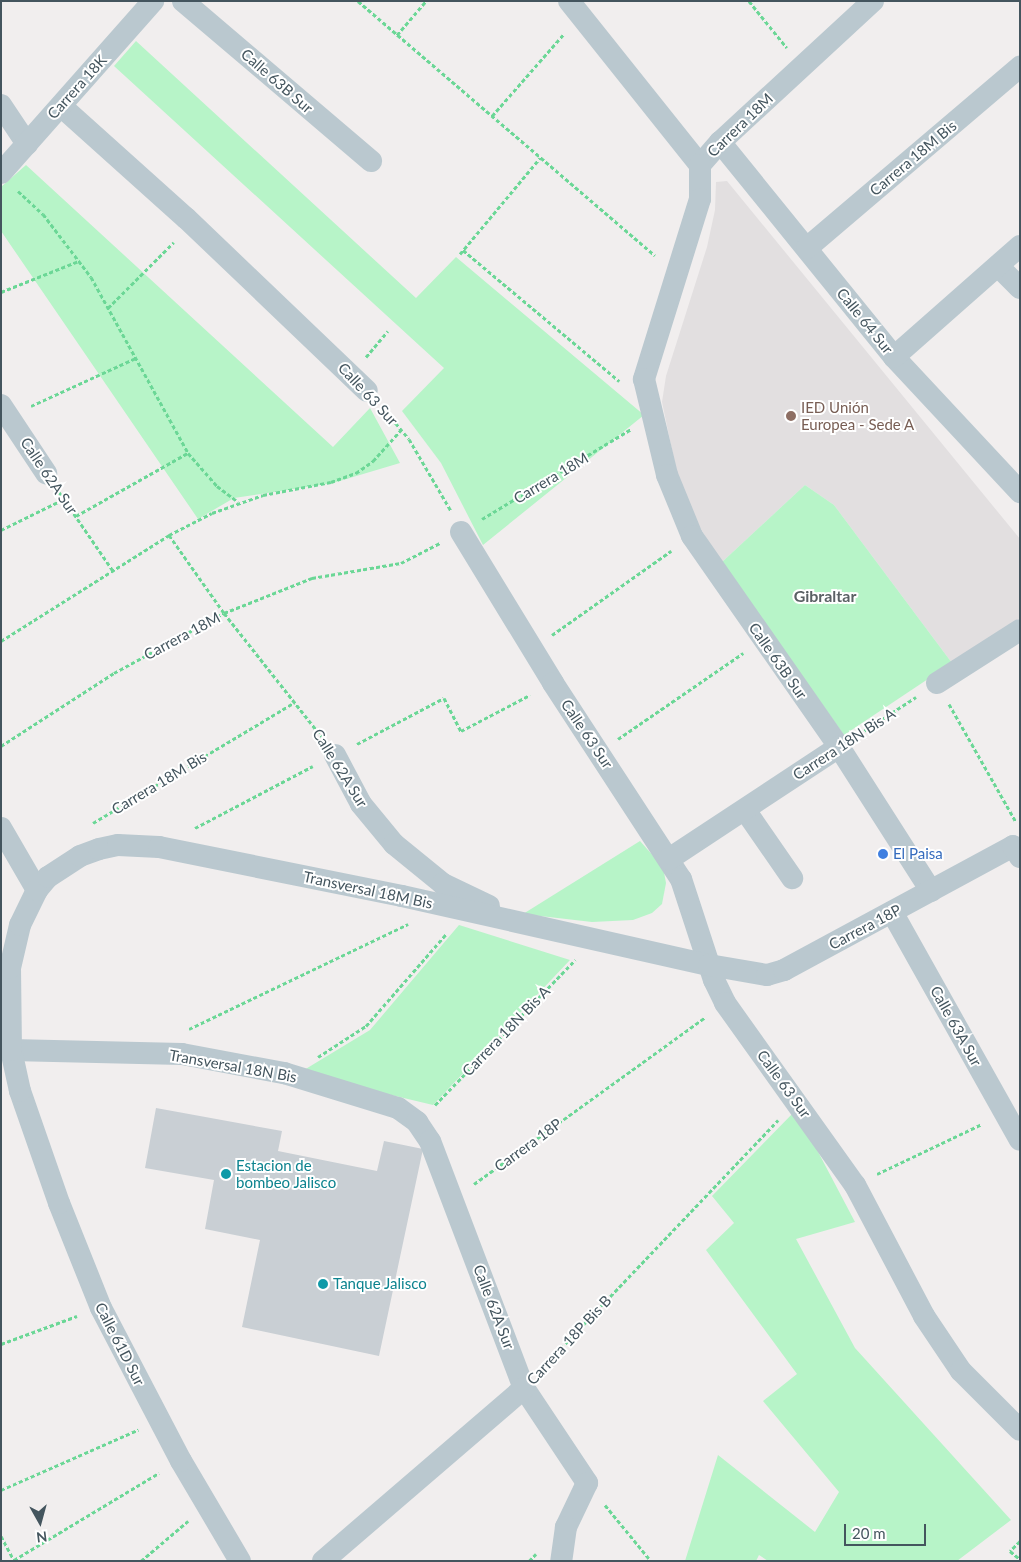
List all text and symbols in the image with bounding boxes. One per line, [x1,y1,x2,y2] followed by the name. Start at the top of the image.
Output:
[237,45,317,117] street label: Calle 63B Sur
[44,51,110,123] street label: Carrera 18K
[704,89,776,161] street label: Carrera 18M
[866,117,960,199] street label: Carrera 18M Bis
[833,284,897,358] street label: Calle 64 Sur
[334,359,402,429] street label: Calle 63 Sur
[801,398,915,433] place label: IED Unión Europea - Sede A
[785,410,797,422] marker: IED Unión Europea - Sede A
[17,434,81,518] street label: Calle 62A Sur
[510,449,592,507] street label: Carrera 18M
[794,586,856,606] district label: Gibraltar
[141,608,223,664] street label: Carrera 18M
[745,619,811,703] street label: Calle 63B Sur
[557,696,617,772] street label: Calle 63 Sur
[789,704,899,784] street label: Carrera 18N Bis A
[309,725,371,811] street label: Calle 62A Sur
[108,748,210,818] street label: Carrera 18M Bis
[893,845,943,863] place label: El Paisa
[877,848,889,860] marker: El Paisa
[302,868,434,912] street label: Transversal 18M Bis
[826,900,904,954] street label: Carrera 18P
[458,982,554,1080] street label: Carrera 18N Bis A
[926,982,986,1070] street label: Calle 63A Sur
[168,1046,298,1086] street label: Transversal 18N Bis
[753,1047,815,1121] street label: Calle 63 Sur
[491,1114,565,1176] street label: Carrera 18P
[236,1156,337,1191] place label: Estacion de bombeo Jalisco
[220,1168,232,1180] marker: Estacion de bombeo Jalisco
[470,1262,518,1352] street label: Calle 62A Sur
[333,1275,427,1293] place label: Tanque Jalisco
[317,1278,329,1290] marker: Tanque Jalisco
[523,1291,615,1389] street label: Carrera 18P Bis B
[91,1299,149,1389] street label: Calle 61D Sur
[15,1497,65,1547] north arrow
[846,1514,928,1546] scale bar
[852,1524,886,1542] text: 20 m
[36,1528,48,1546] text: N

